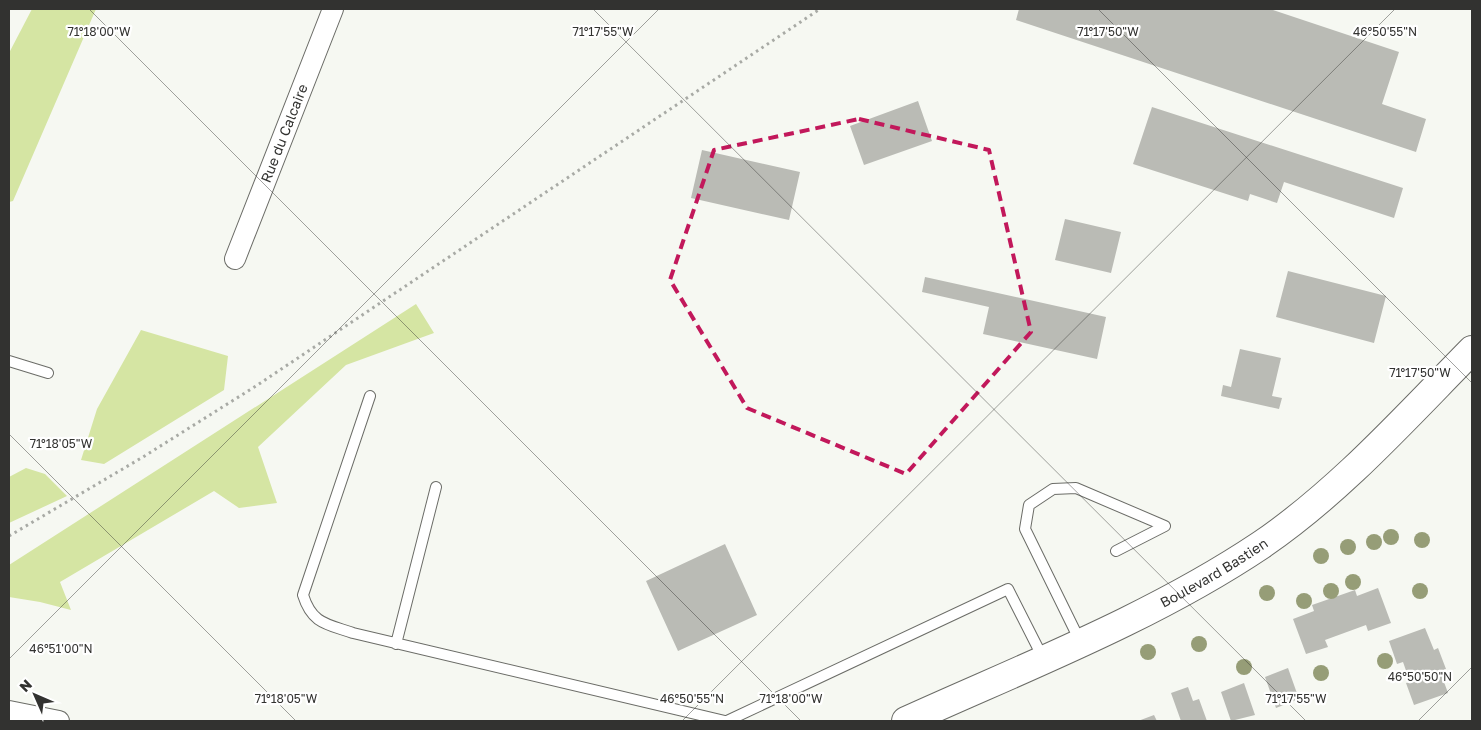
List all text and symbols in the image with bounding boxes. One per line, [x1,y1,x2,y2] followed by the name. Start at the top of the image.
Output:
[67,24,131,39] text: 71°18'00"W
[572,24,634,39] text: 71°17'55"W
[1077,24,1139,39] text: 71°17'50"W
[1353,24,1417,39] text: 46°50'55"N
[257,81,311,185] street label: Rue du Calcaire
[1389,365,1451,380] text: 71°17'50"W
[30,436,93,451] text: 71°18'05"W
[1157,534,1271,611] street label: Boulevard Bastien
[29,641,93,656] text: 46°51'00"N
[1388,669,1452,684] text: 46°50'50"N
[10,670,60,720] north arrow
[16,676,35,695] text: N
[255,691,318,706] text: 71°18'05"W
[660,691,724,706] text: 46°50'55"N
[759,691,823,706] text: 71°18'00"W
[1265,691,1327,706] text: 71°17'55"W

